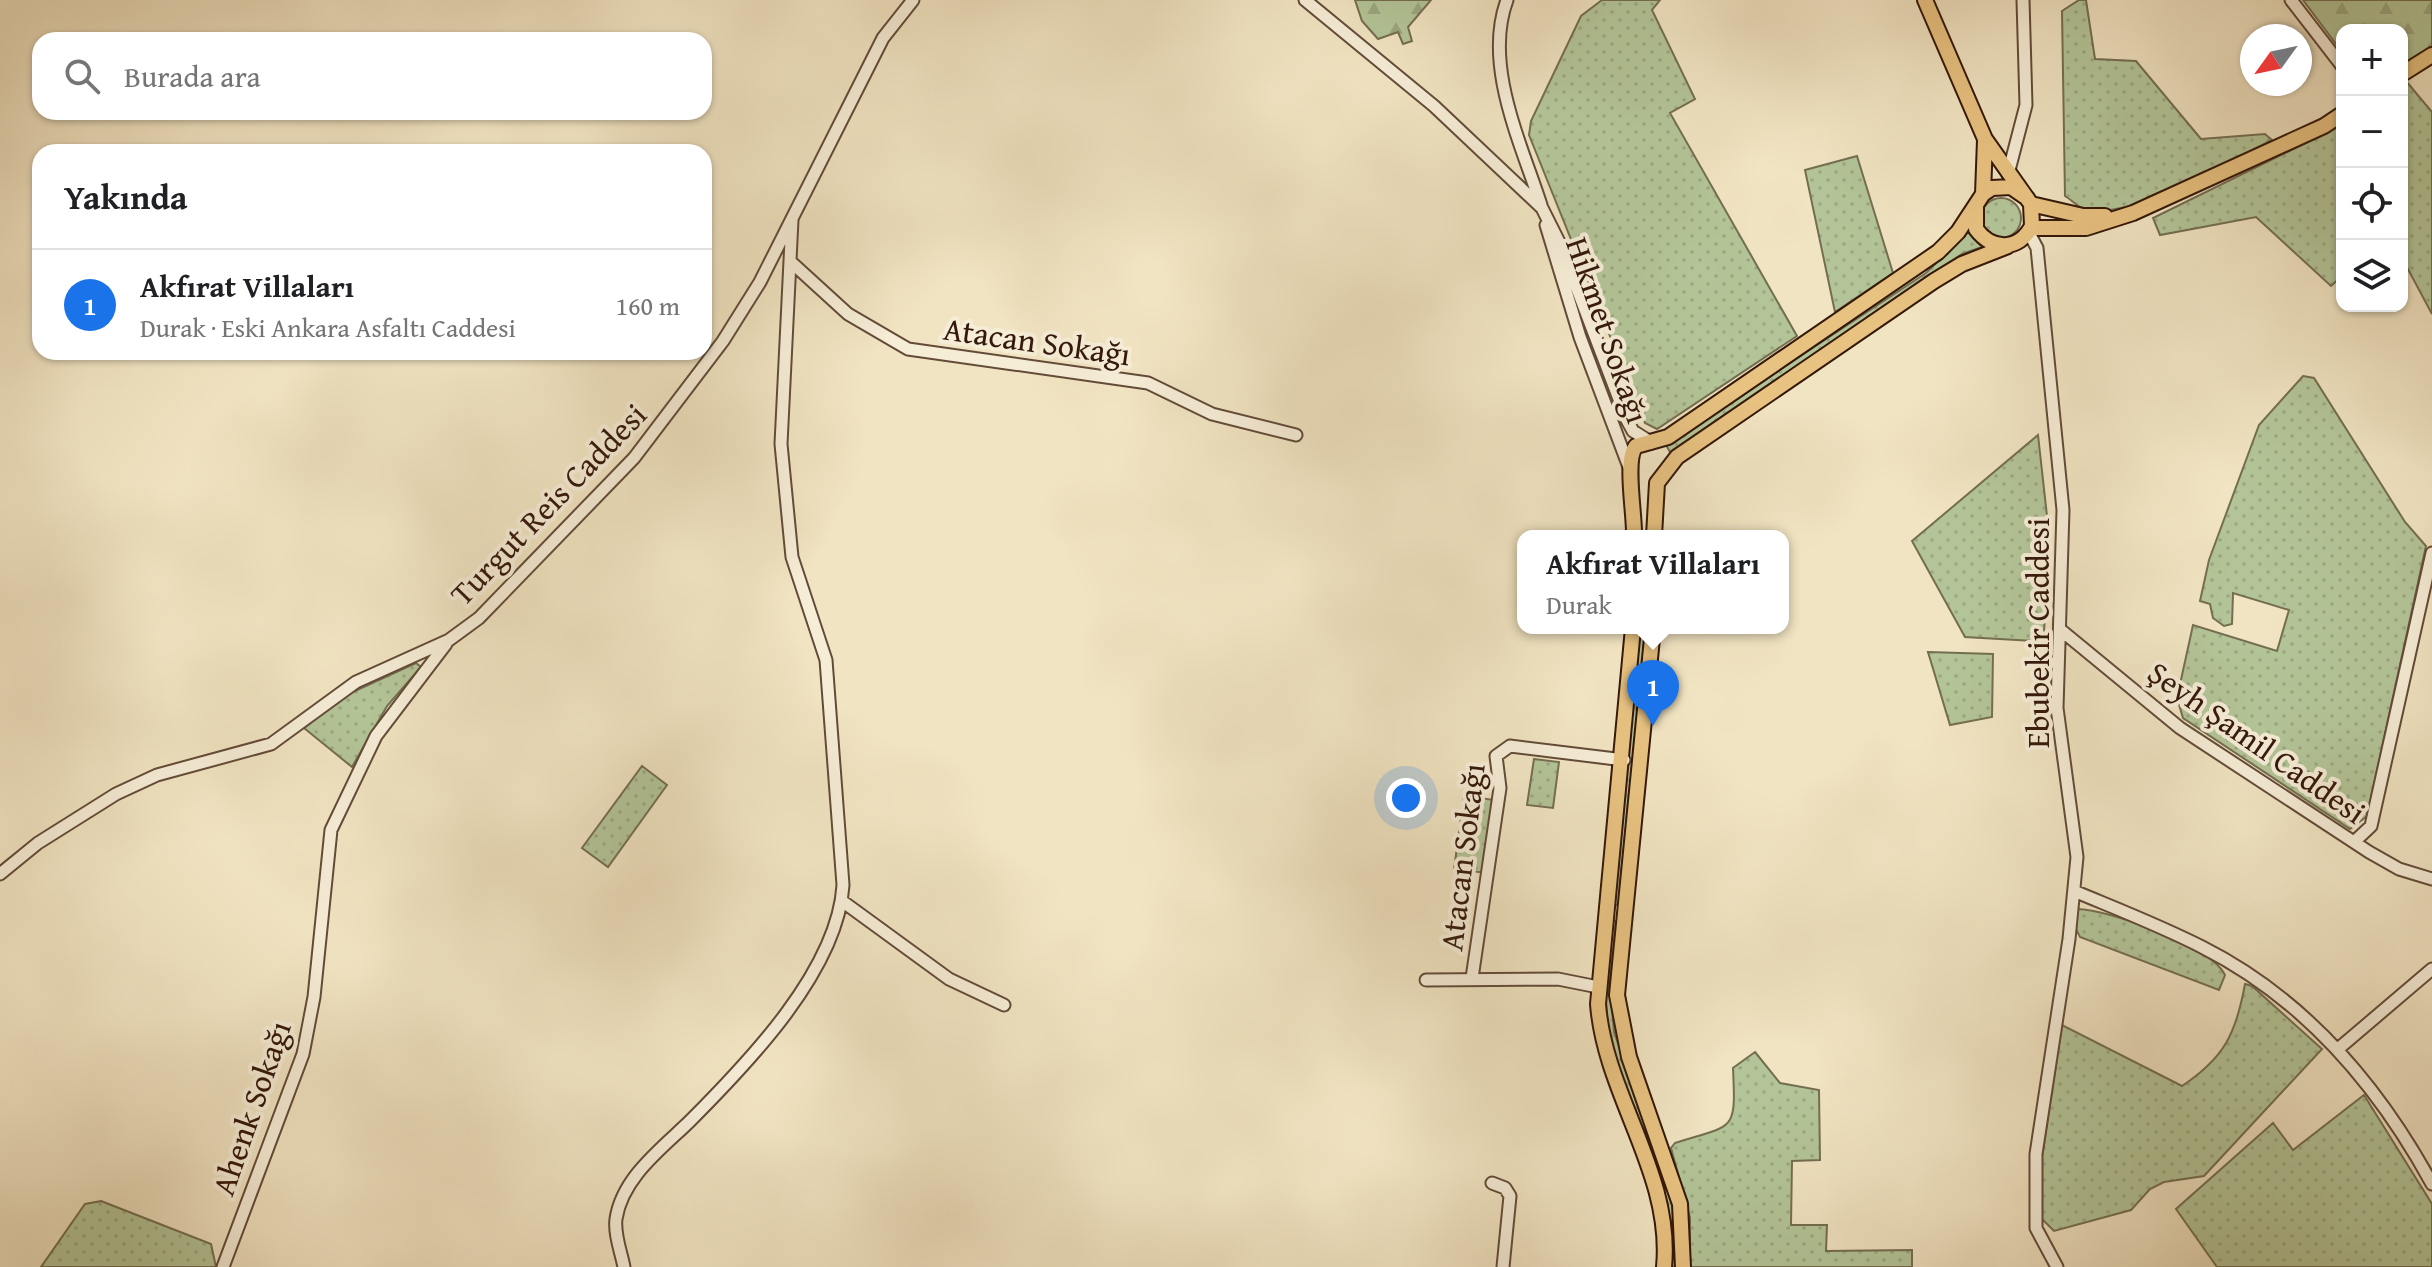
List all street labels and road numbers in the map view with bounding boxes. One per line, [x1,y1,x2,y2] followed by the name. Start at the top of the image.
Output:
[1554,231,1662,429] street label: Hikmet Sokağı
[940,305,1134,377] street label: Atacan Sokağı
[439,392,657,616] street label: Turgut Reis Caddesi
[2014,518,2061,748] street label: Ebubekir Caddesi
[2138,649,2376,835] street label: Şeyh Şamil Caddesi
[1427,761,1497,953] street label: Atacan Sokağı
[199,1014,303,1202] street label: Ahenk Sokağı

